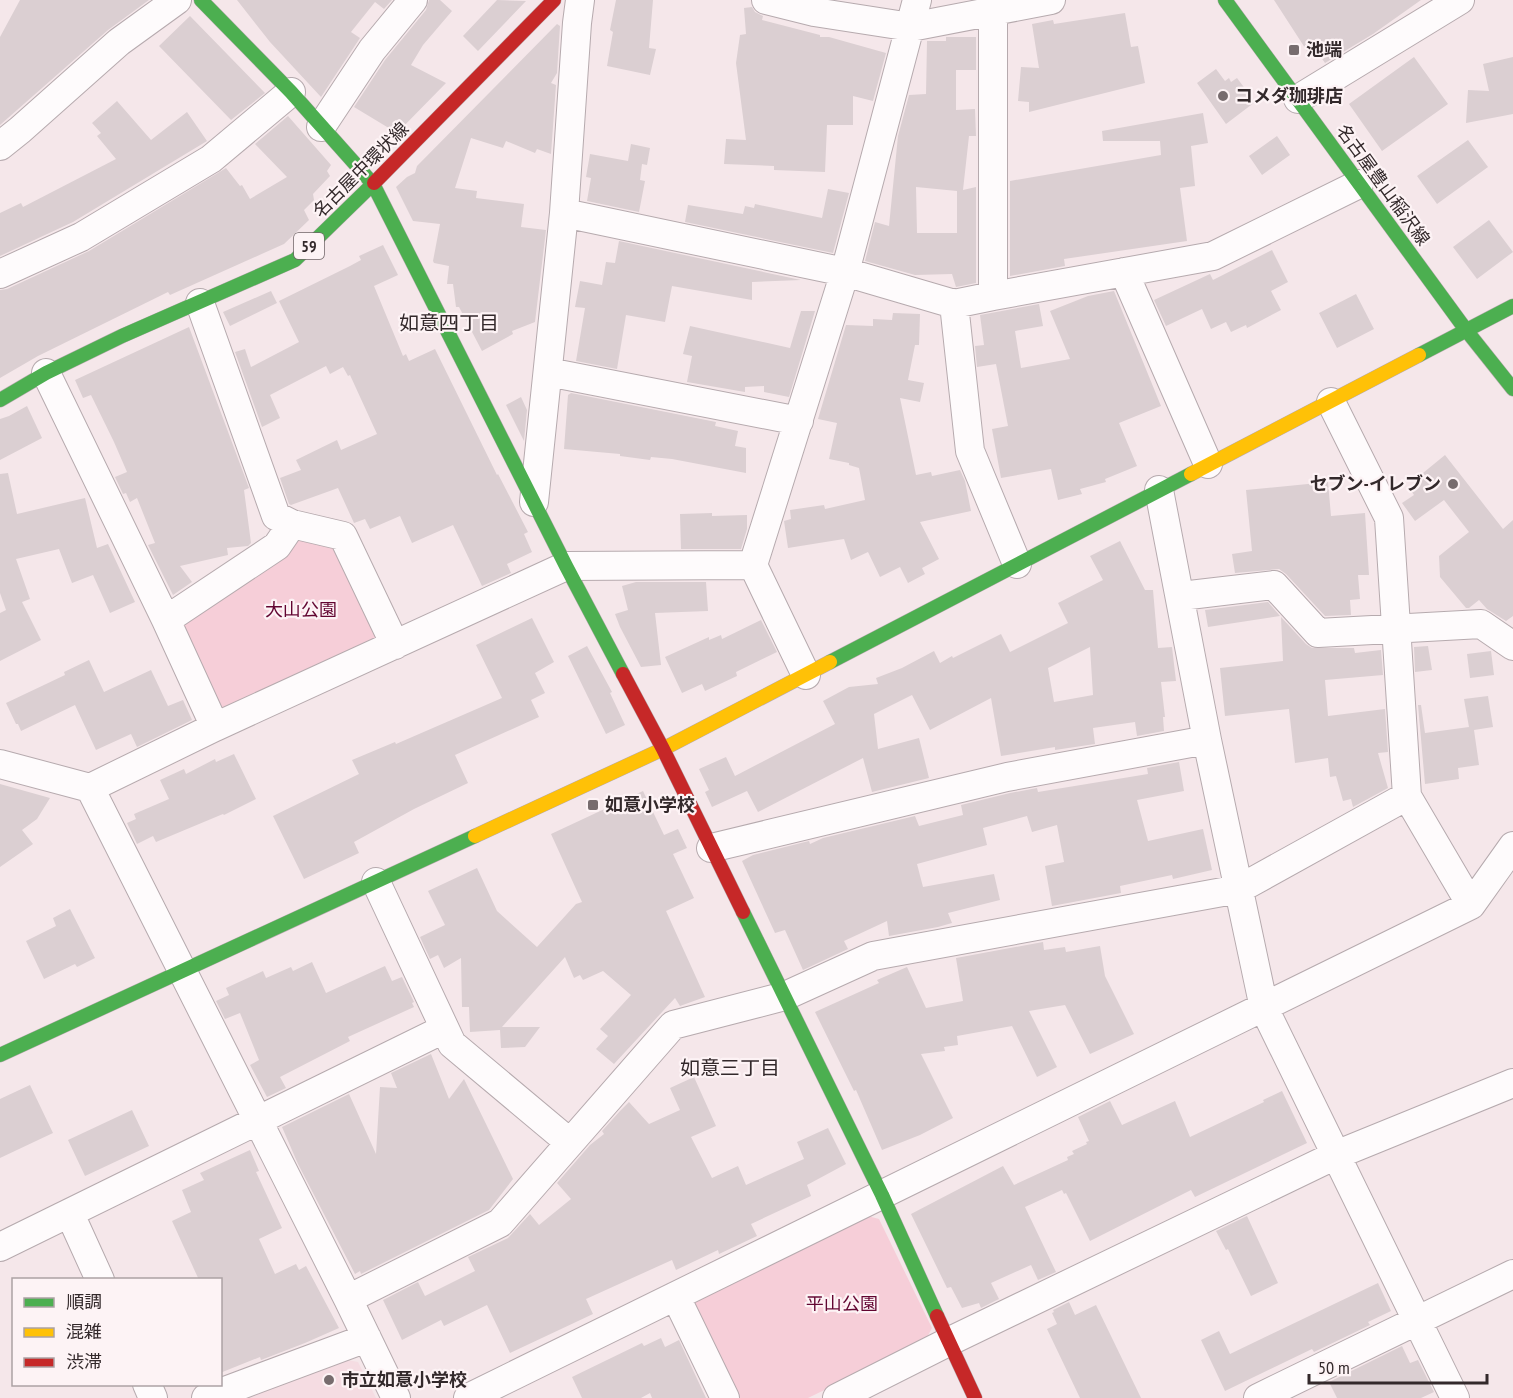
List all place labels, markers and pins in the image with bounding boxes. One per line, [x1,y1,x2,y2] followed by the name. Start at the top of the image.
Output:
[1306,38,1342,61] place label: 池端
[1287,43,1301,57] marker: 池端
[1235,84,1343,107] place label: コメダ珈琲店
[1216,89,1230,103] marker: コメダ珈琲店
[1310,472,1441,495] place label: セブン-イレブン
[1446,477,1460,491] marker: セブン-イレブン
[605,793,695,816] place label: 如意小学校
[586,798,600,812] marker: 如意小学校
[341,1368,467,1391] place label: 市立如意小学校
[322,1373,336,1387] marker: 市立如意小学校

